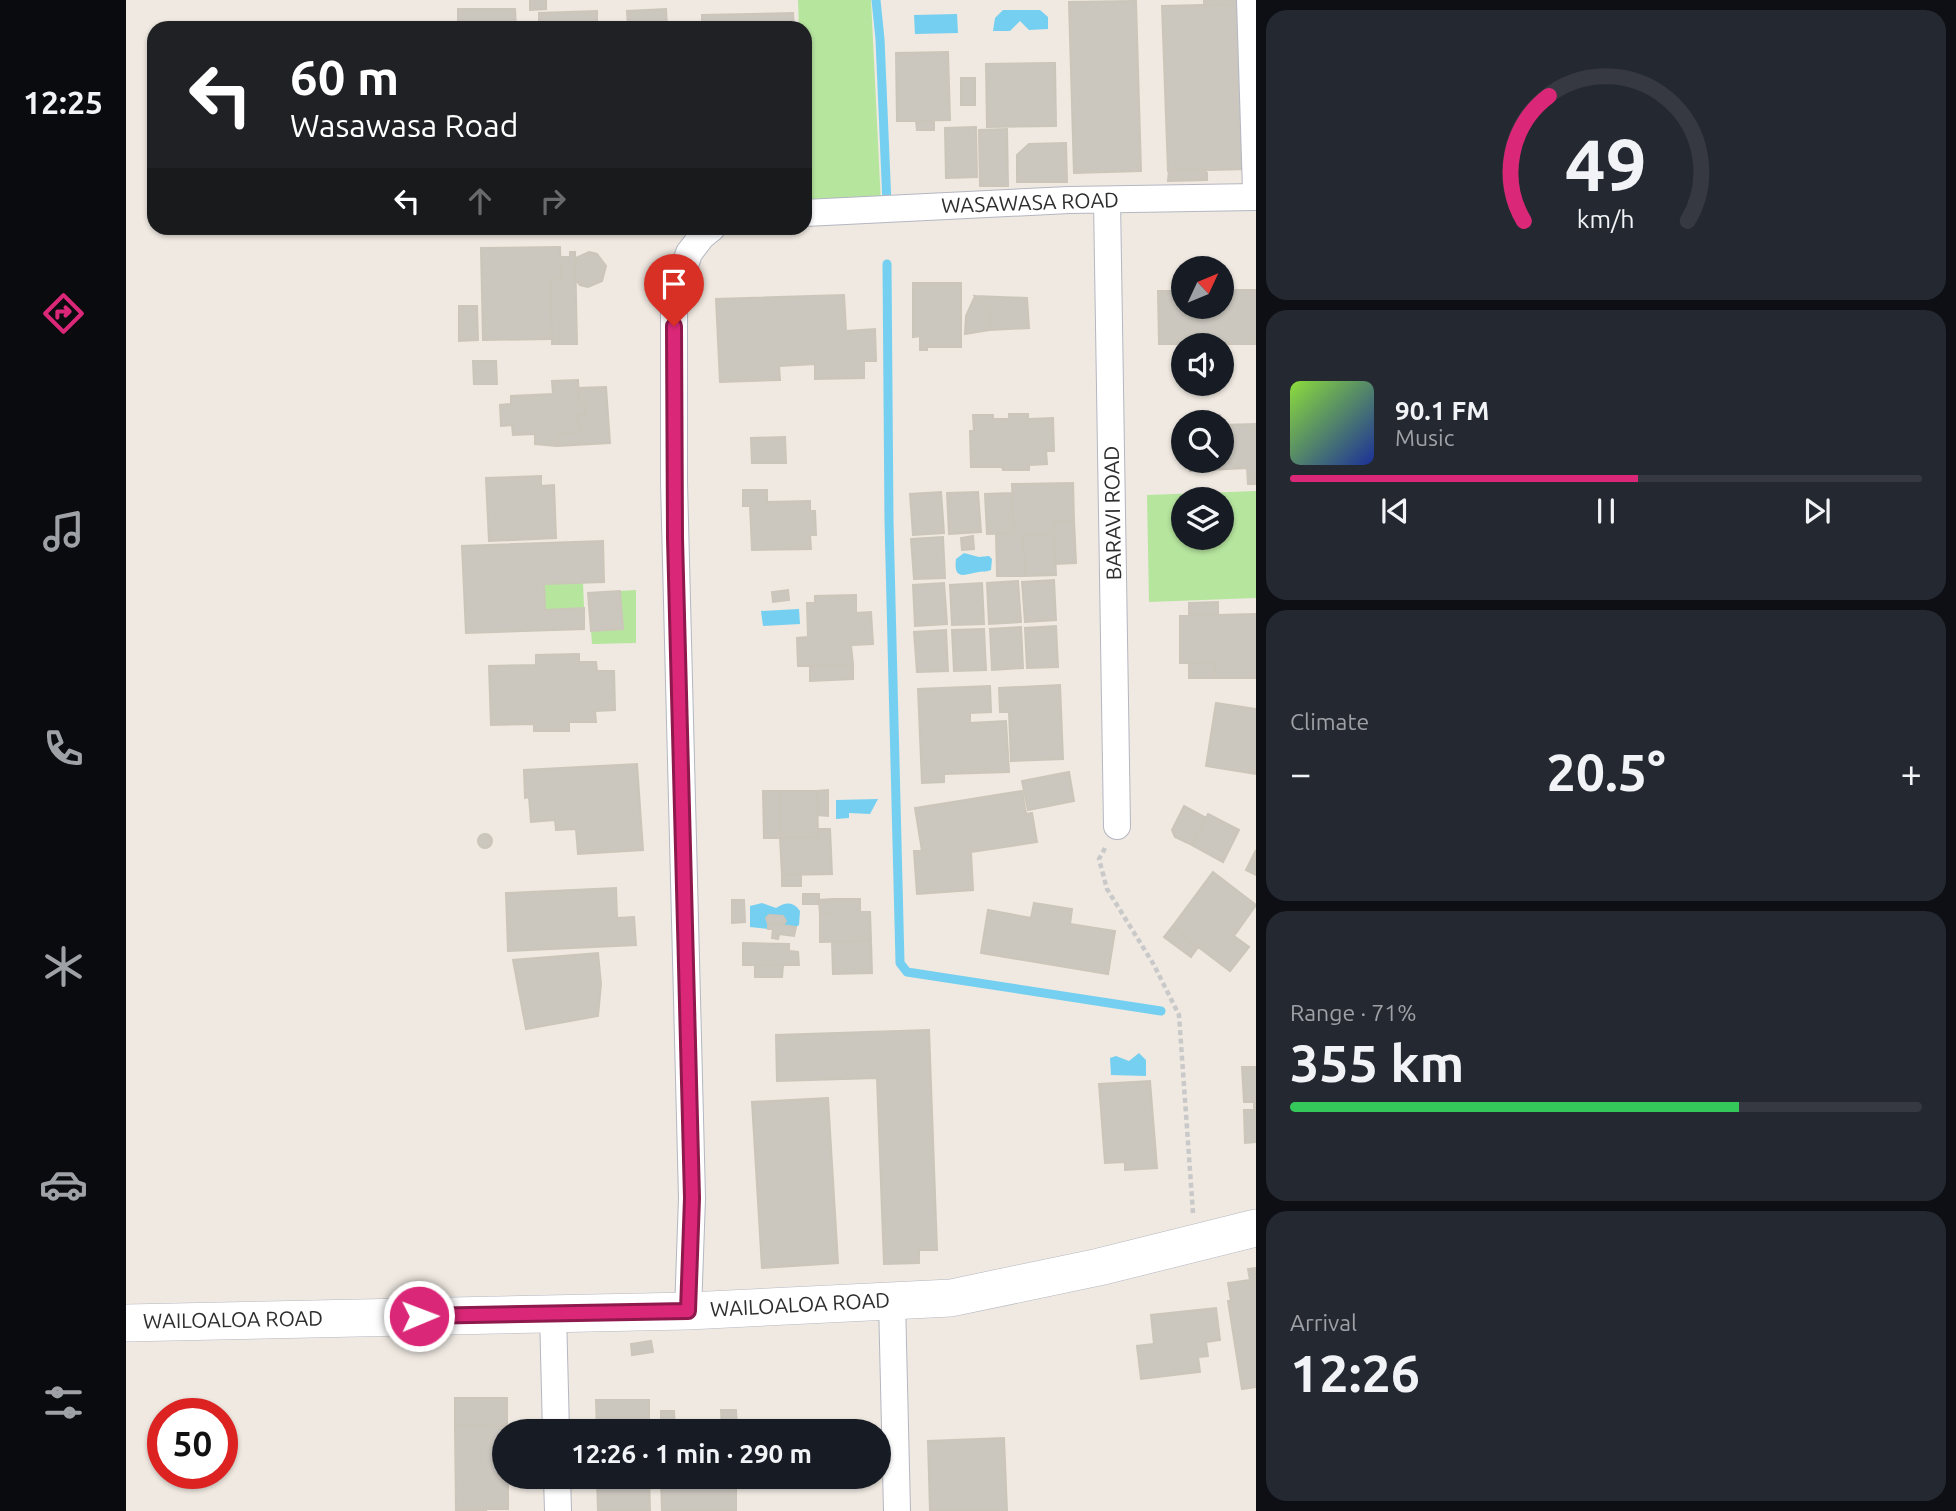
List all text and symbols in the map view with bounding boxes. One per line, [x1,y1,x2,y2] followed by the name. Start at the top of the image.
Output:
[175,49,266,140] icon: left
[290,49,399,104] text: 60 m
[23,84,103,120] text: 12:25
[290,107,518,143] text: Wasawasa Road
[1565,123,1647,205] text: 49
[388,182,426,220] icon: left
[461,182,499,220] icon: ahead
[534,182,572,220] icon: right
[941,187,1119,217] street label: WASAWASA ROAD
[1577,205,1635,233] text: km/h
[644,254,704,326] pin
[1171,256,1234,318] north arrow
[1171,256,1234,550] map controls
[655,265,693,303] icon: arrive
[39,289,88,338] icon: directions
[1171,333,1234,396] button: sound
[1395,396,1489,425] text: 90.1 FM
[1171,410,1234,473] button: search
[1395,425,1454,450] text: Music
[1099,446,1125,580] street label: BARAVI ROAD
[1171,487,1234,550] button: layers
[1376,492,1414,530] icon: previous
[1587,492,1625,530] icon: pause
[1798,492,1836,530] icon: next
[39,507,88,556] icon: music
[1290,709,1369,734] text: Climate
[39,724,88,773] icon: phone
[1546,743,1666,801] text: 20.5°
[1290,752,1311,794] text: −
[1901,752,1922,794] text: +
[39,942,88,991] icon: climate
[1290,1000,1417,1025] text: Range · 71%
[1290,1034,1464,1092] text: 355 km
[39,1160,88,1209] icon: car
[382,1279,456,1353] position arrow
[709,1287,891,1321] street label: WAILOALOA ROAD
[143,1305,323,1333] street label: WAILOALOA ROAD
[1290,1310,1357,1335] text: Arrival
[1290,1344,1420,1402] text: 12:26
[39,1378,88,1427] icon: filters
[147,1398,238,1489] speed limit sign: 50
[571,1439,812,1468] text: 12:26 · 1 min · 290 m

